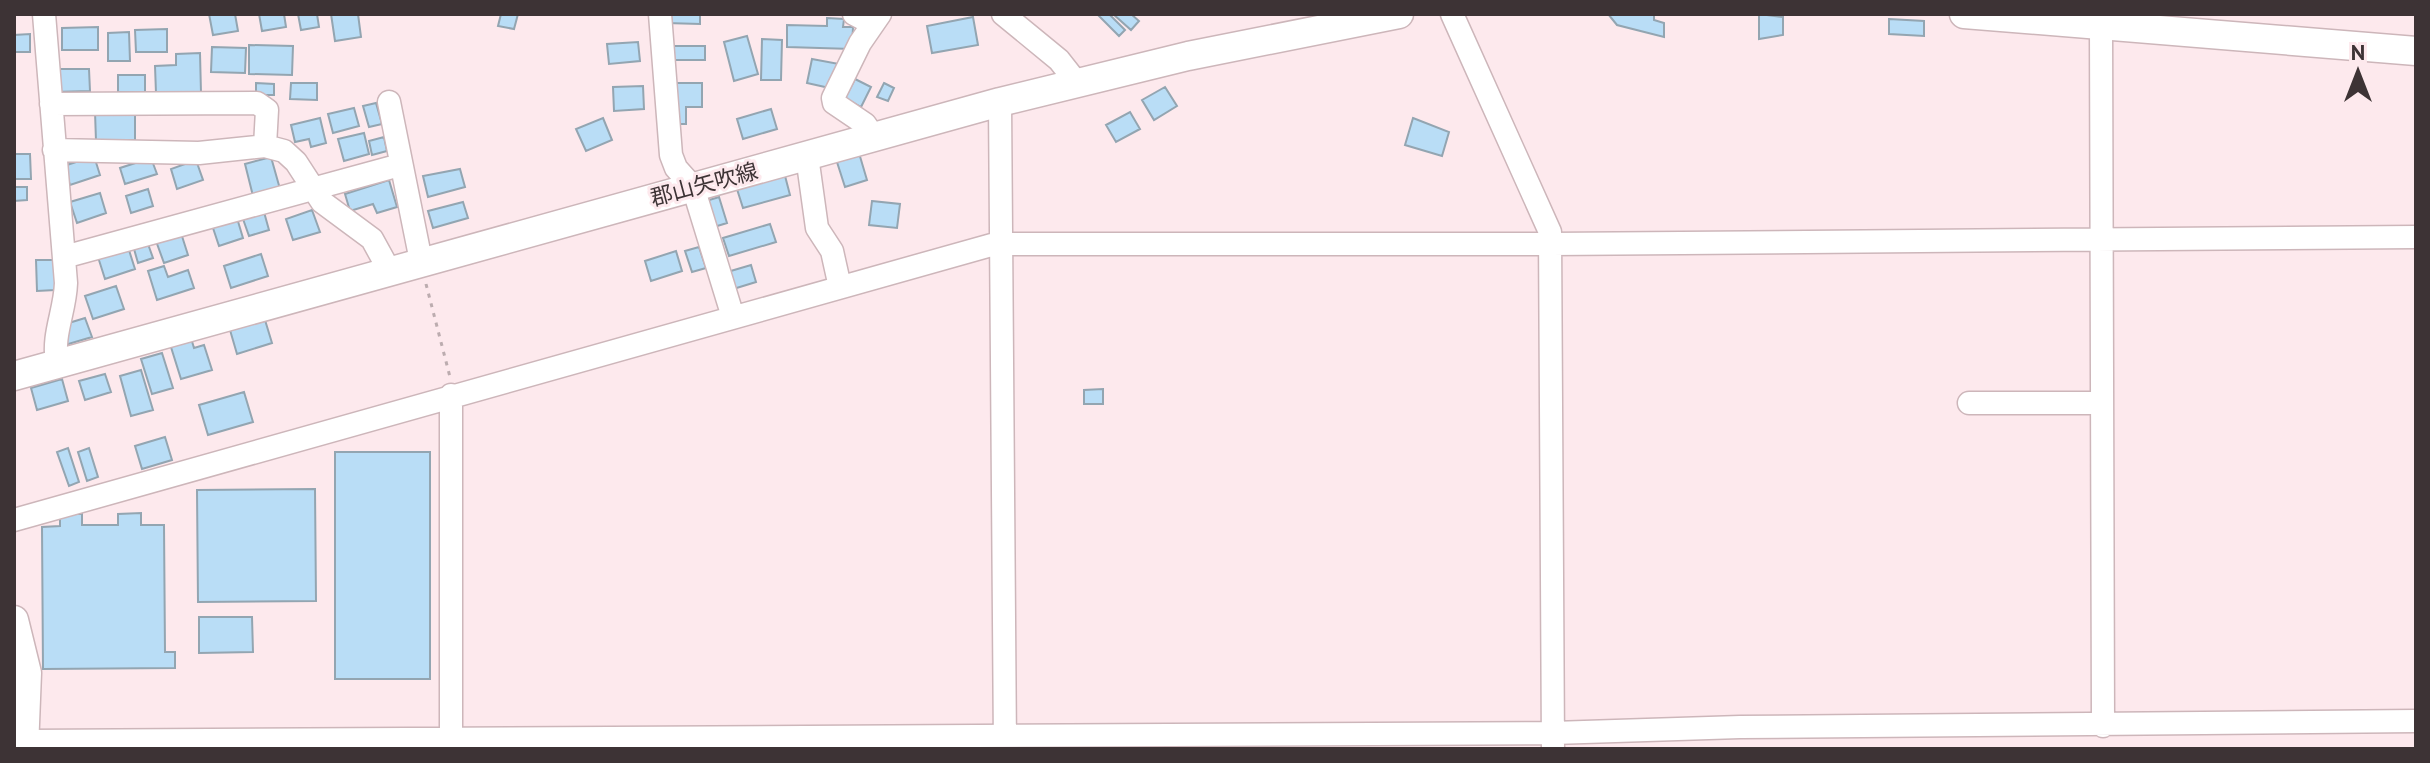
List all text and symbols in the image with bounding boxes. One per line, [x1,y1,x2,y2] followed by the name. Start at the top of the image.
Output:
[2318,32,2398,112] north arrow
[2351,38,2365,66] text: N
[647,156,761,212] street label: 郡山矢吹線

